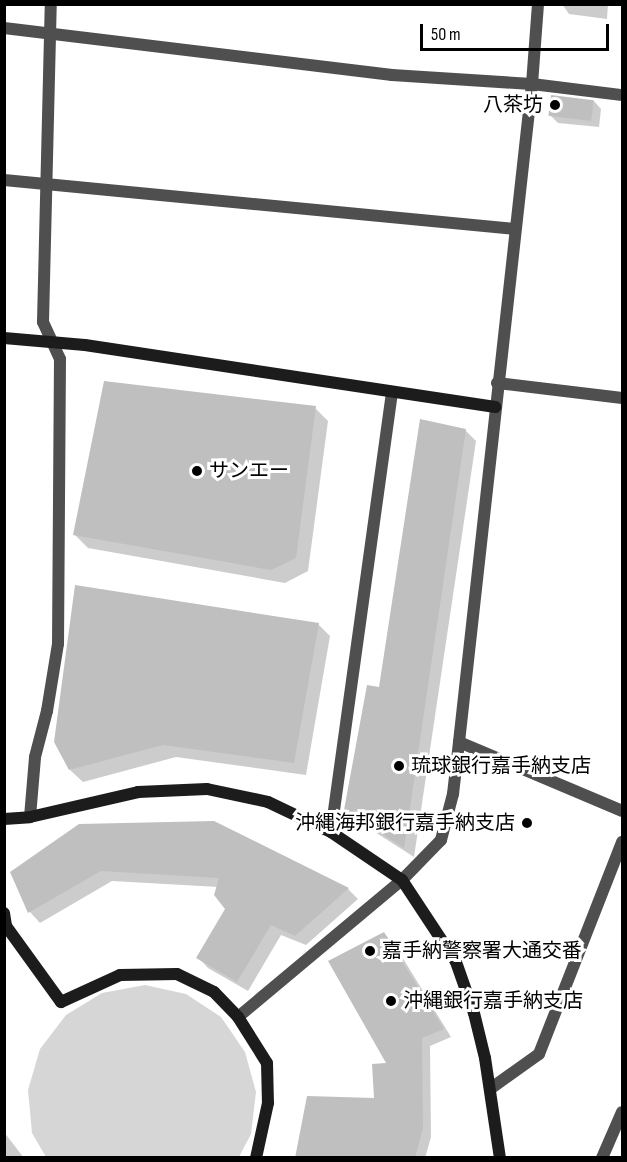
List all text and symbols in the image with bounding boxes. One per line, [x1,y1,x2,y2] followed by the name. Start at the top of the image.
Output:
[423,12,612,50] scale bar
[431,24,461,45] text: 50 m
[483,93,543,117] place label: 八茶坊
[548,98,562,112] marker: 八茶坊
[209,459,289,483] place label: サンエー
[190,464,204,478] marker: サンエー
[411,754,591,778] place label: 琉球銀行嘉手納支店
[392,759,406,773] marker: 琉球銀行嘉手納支店
[295,811,515,835] place label: 沖縄海邦銀行嘉手納支店
[520,816,534,830] marker: 沖縄海邦銀行嘉手納支店
[382,939,582,963] place label: 嘉手納警察署大通交番
[363,944,377,958] marker: 嘉手納警察署大通交番
[403,989,583,1013] place label: 沖縄銀行嘉手納支店
[384,994,398,1008] marker: 沖縄銀行嘉手納支店

